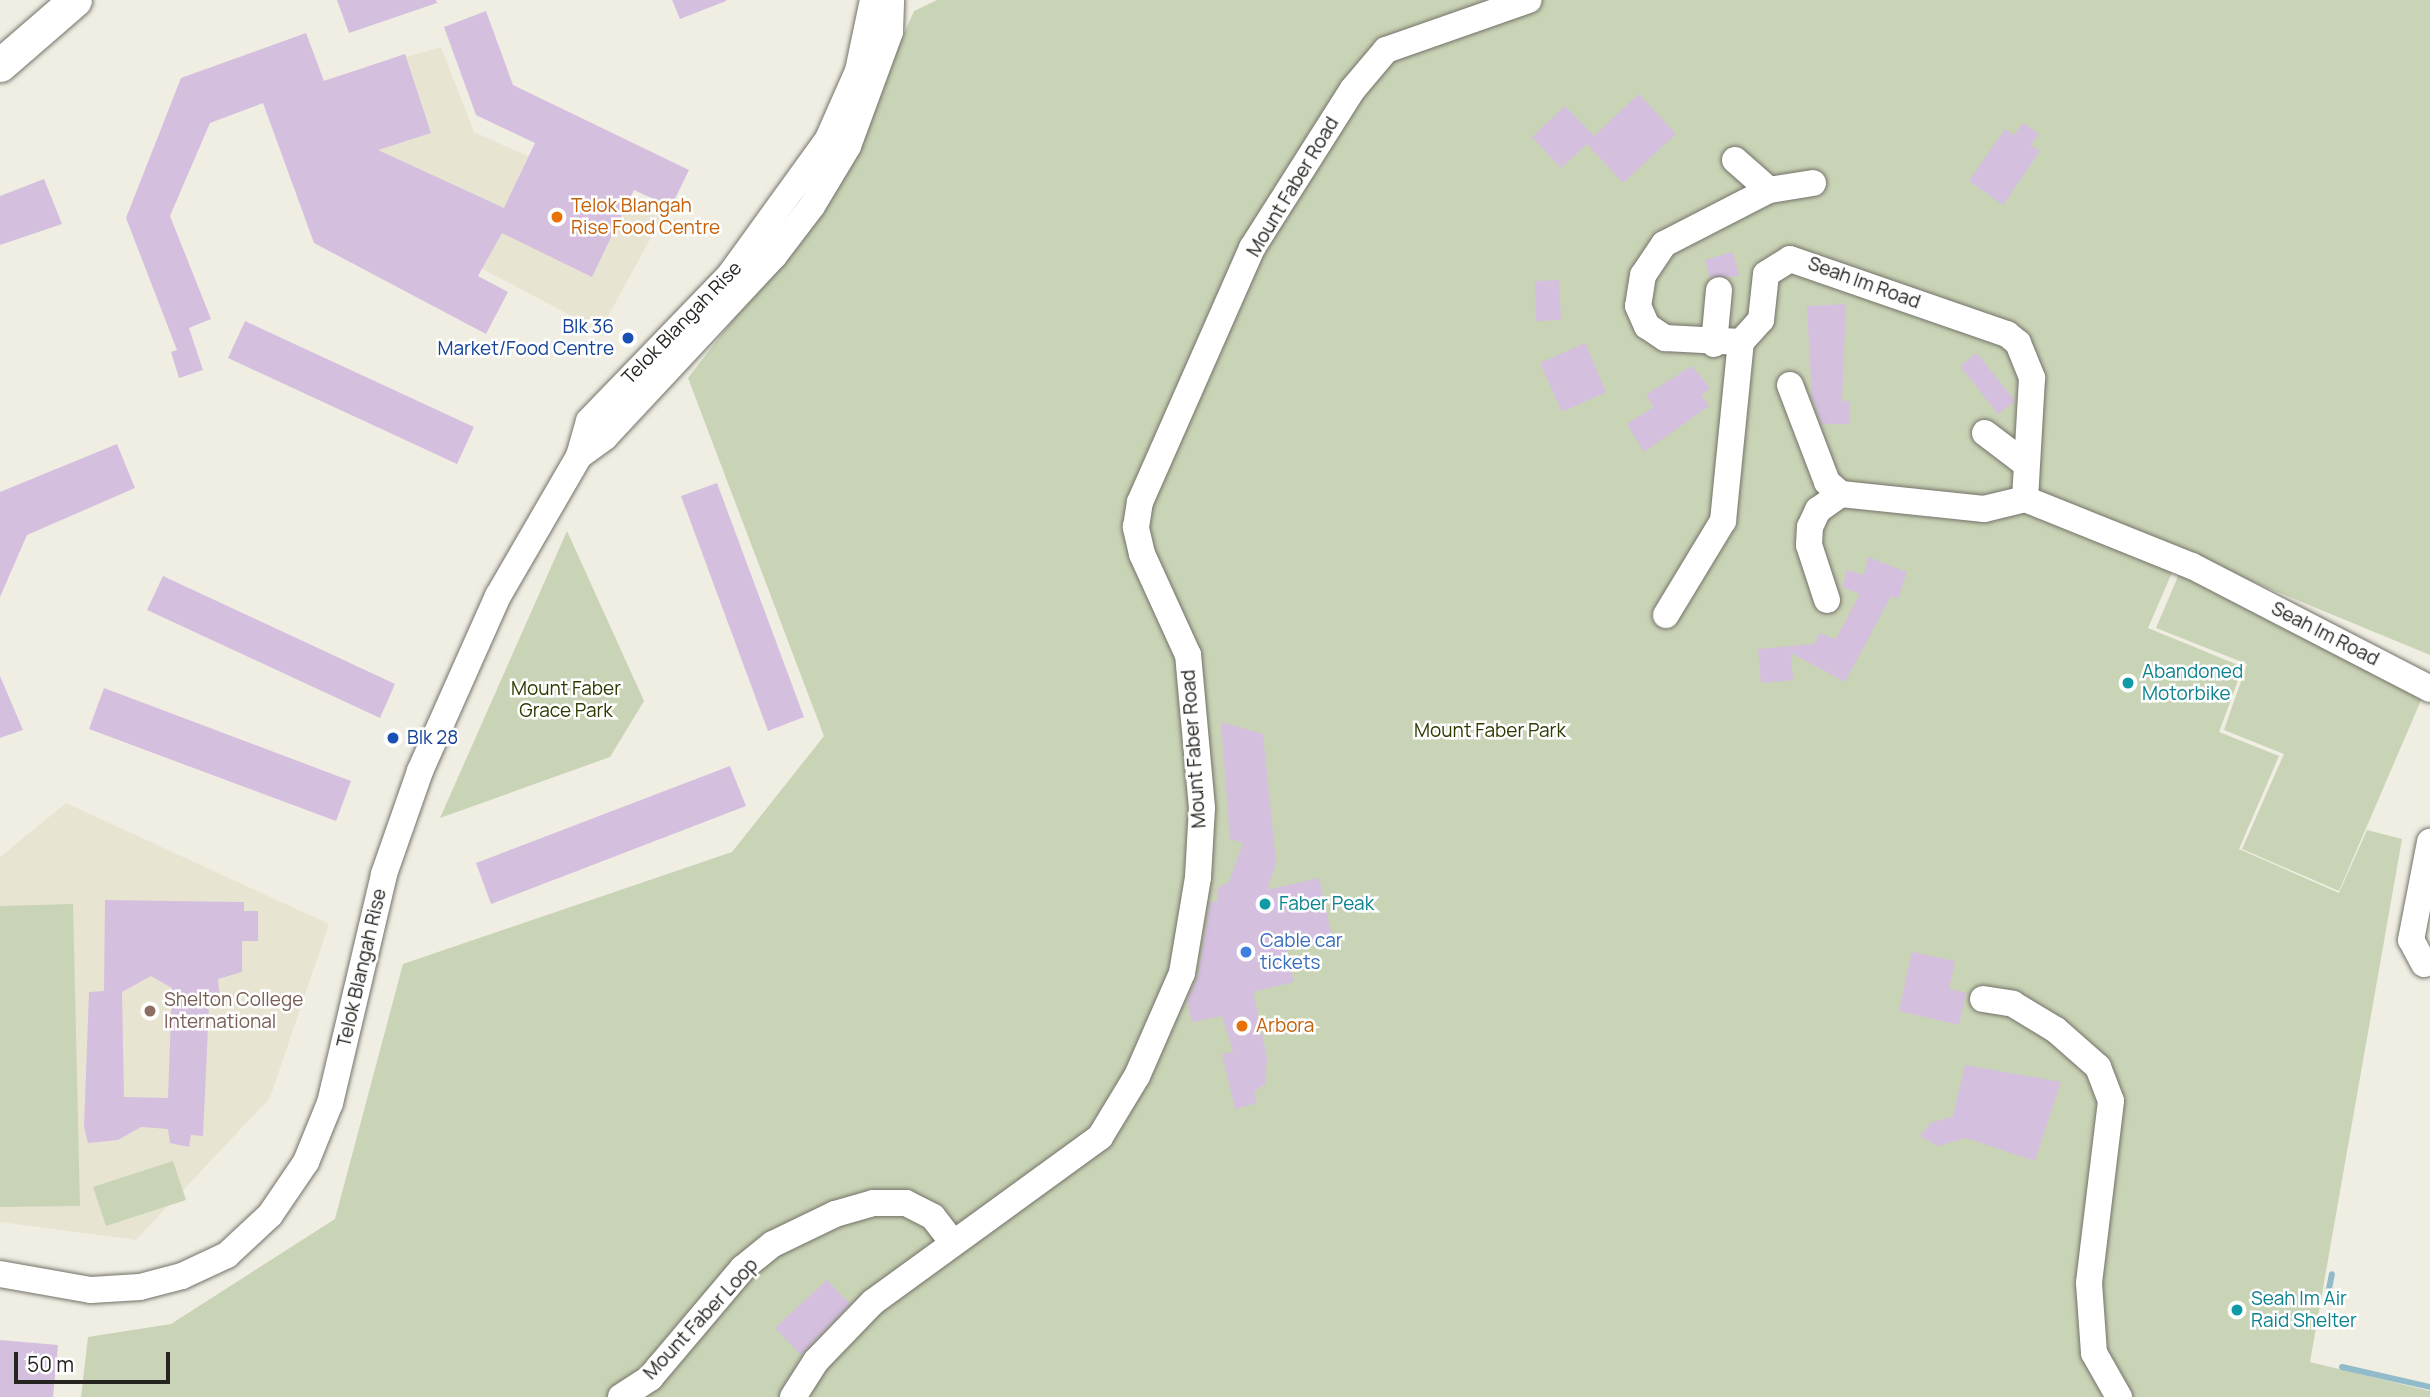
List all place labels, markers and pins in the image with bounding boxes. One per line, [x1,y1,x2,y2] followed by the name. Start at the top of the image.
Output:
[571,195,720,239] place label: Telok Blangah Rise Food Centre
[549,209,565,225] marker: Telok Blangah Rise Food Centre
[437,316,614,360] place label: Blk 36 Market/Food Centre
[620,330,636,346] marker: Blk 36 Market/Food Centre
[2142,661,2243,705] place label: Abandoned Motorbike
[2120,675,2136,691] marker: Abandoned Motorbike
[407,727,458,749] place label: Blk 28
[385,730,401,746] marker: Blk 28
[1279,893,1374,915] place label: Faber Peak
[1257,896,1273,912] marker: Faber Peak
[1260,930,1343,974] place label: Cable car tickets
[1238,944,1254,960] marker: Cable car tickets
[164,989,303,1033] place label: Shelton College International
[142,1003,158,1019] marker: Shelton College International
[1256,1015,1314,1037] place label: Arbora
[1234,1018,1250,1034] marker: Arbora
[2251,1288,2357,1332] place label: Seah Im Air Raid Shelter
[2229,1302,2245,1318] marker: Seah Im Air Raid Shelter

